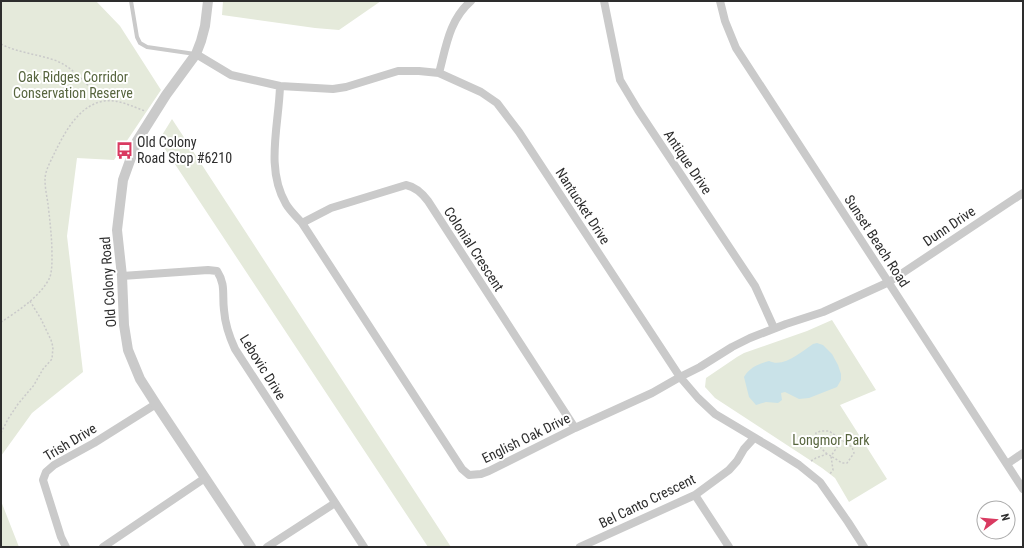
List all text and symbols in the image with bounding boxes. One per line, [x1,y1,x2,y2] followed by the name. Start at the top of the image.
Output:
[13,69,133,101] park label: Oak Ridges Corridor Conservation Reserve
[661,127,715,197] street label: Antique Drive
[137,134,232,166] place label: Old Colony Road Stop #6210
[114,140,134,160] bus stop icon: Old Colony Road Stop #6210
[552,165,614,247] street label: Nantucket Drive
[841,192,913,290] street label: Sunset Beach Road
[920,202,978,249] street label: Dunn Drive
[441,204,507,294] street label: Colonial Crescent
[97,236,119,328] street label: Old Colony Road
[237,331,290,403] street label: Lebovic Drive
[479,410,573,466] street label: English Oak Drive
[41,420,100,464] street label: Trish Drive
[792,432,870,448] park label: Longmor Park
[596,471,698,531] street label: Bel Canto Crescent
[976,500,1016,540] north arrow
[998,512,1012,523] text: N

